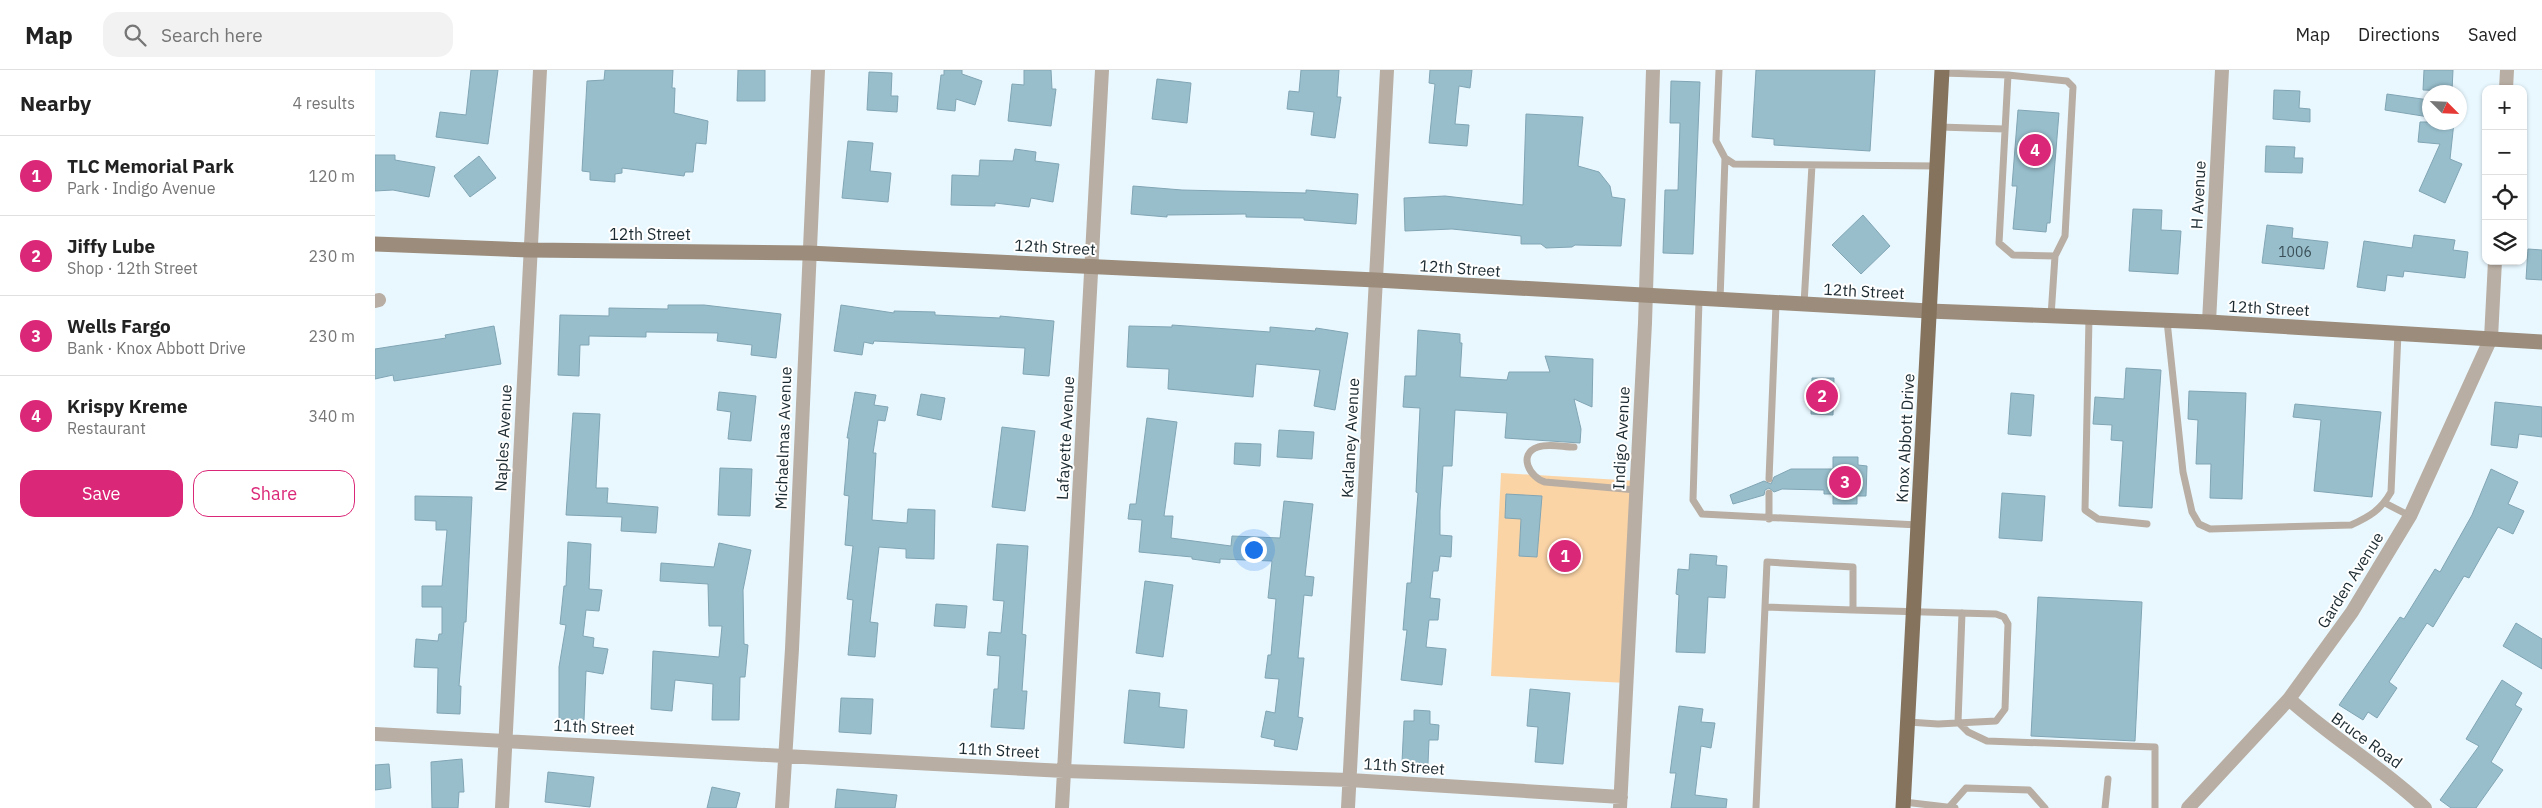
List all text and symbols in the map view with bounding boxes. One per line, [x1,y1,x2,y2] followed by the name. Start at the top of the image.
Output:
[103,12,453,57] search box
[25,19,73,51] text: Map
[121,21,149,49] icon: search
[161,23,263,47] text: Search here
[2295,23,2330,46] text: Map
[2358,23,2440,46] text: Directions
[2468,23,2517,46] text: Saved
[2422,85,2467,130] north arrow
[2482,85,2527,265] map controls
[2482,85,2527,130] button: +
[20,89,91,117] text: Nearby
[292,93,355,113] text: 4 results
[2482,130,2527,175] button: −
[2019,131,2051,169] pin: 4
[67,154,234,178] text: TLC Memorial Park
[2186,160,2210,230] street label: H Avenue
[31,166,41,186] text: 1
[308,166,355,186] text: 120 m
[2482,175,2527,220] button: locate
[67,178,215,198] text: Park · Indigo Avenue
[2482,220,2527,265] button: layers
[609,224,691,244] street label: 12th Street
[67,234,155,258] text: Jiffy Lube
[1014,235,1096,259] street label: 12th Street
[2278,243,2312,261] house number: 1006
[31,246,41,266] text: 2
[308,246,355,266] text: 230 m
[1419,255,1501,281] street label: 12th Street
[67,258,198,278] text: Shop · 12th Street
[1823,279,1905,303] street label: 12th Street
[2228,296,2310,320] street label: 12th Street
[67,314,171,338] text: Wells Fargo
[31,326,41,346] text: 3
[308,326,355,346] text: 230 m
[67,338,246,358] text: Bank · Knox Abbott Drive
[771,366,796,510] street label: Michaelmas Avenue
[1892,373,1918,503] street label: Knox Abbott Drive
[1052,375,1078,500] street label: Lafayette Avenue
[1337,377,1363,499] street label: Karlaney Avenue
[1806,377,1838,415] pin: 2
[490,384,516,492] street label: Naples Avenue
[1608,386,1634,490] street label: Indigo Avenue
[67,394,188,418] text: Krispy Kreme
[31,406,41,426] text: 4
[308,406,355,426] text: 340 m
[67,418,146,438] text: Restaurant
[1829,463,1861,501] pin: 3
[20,470,183,517] button: Save
[193,470,355,517] button: Share
[2312,528,2388,632] street label: Garden Avenue
[1241,537,1267,563] your location
[1549,537,1581,575] pin: 1
[2328,708,2406,772] street label: Bruce Road
[553,715,635,739] street label: 11th Street
[958,738,1040,762] street label: 11th Street
[1363,753,1445,779] street label: 11th Street

